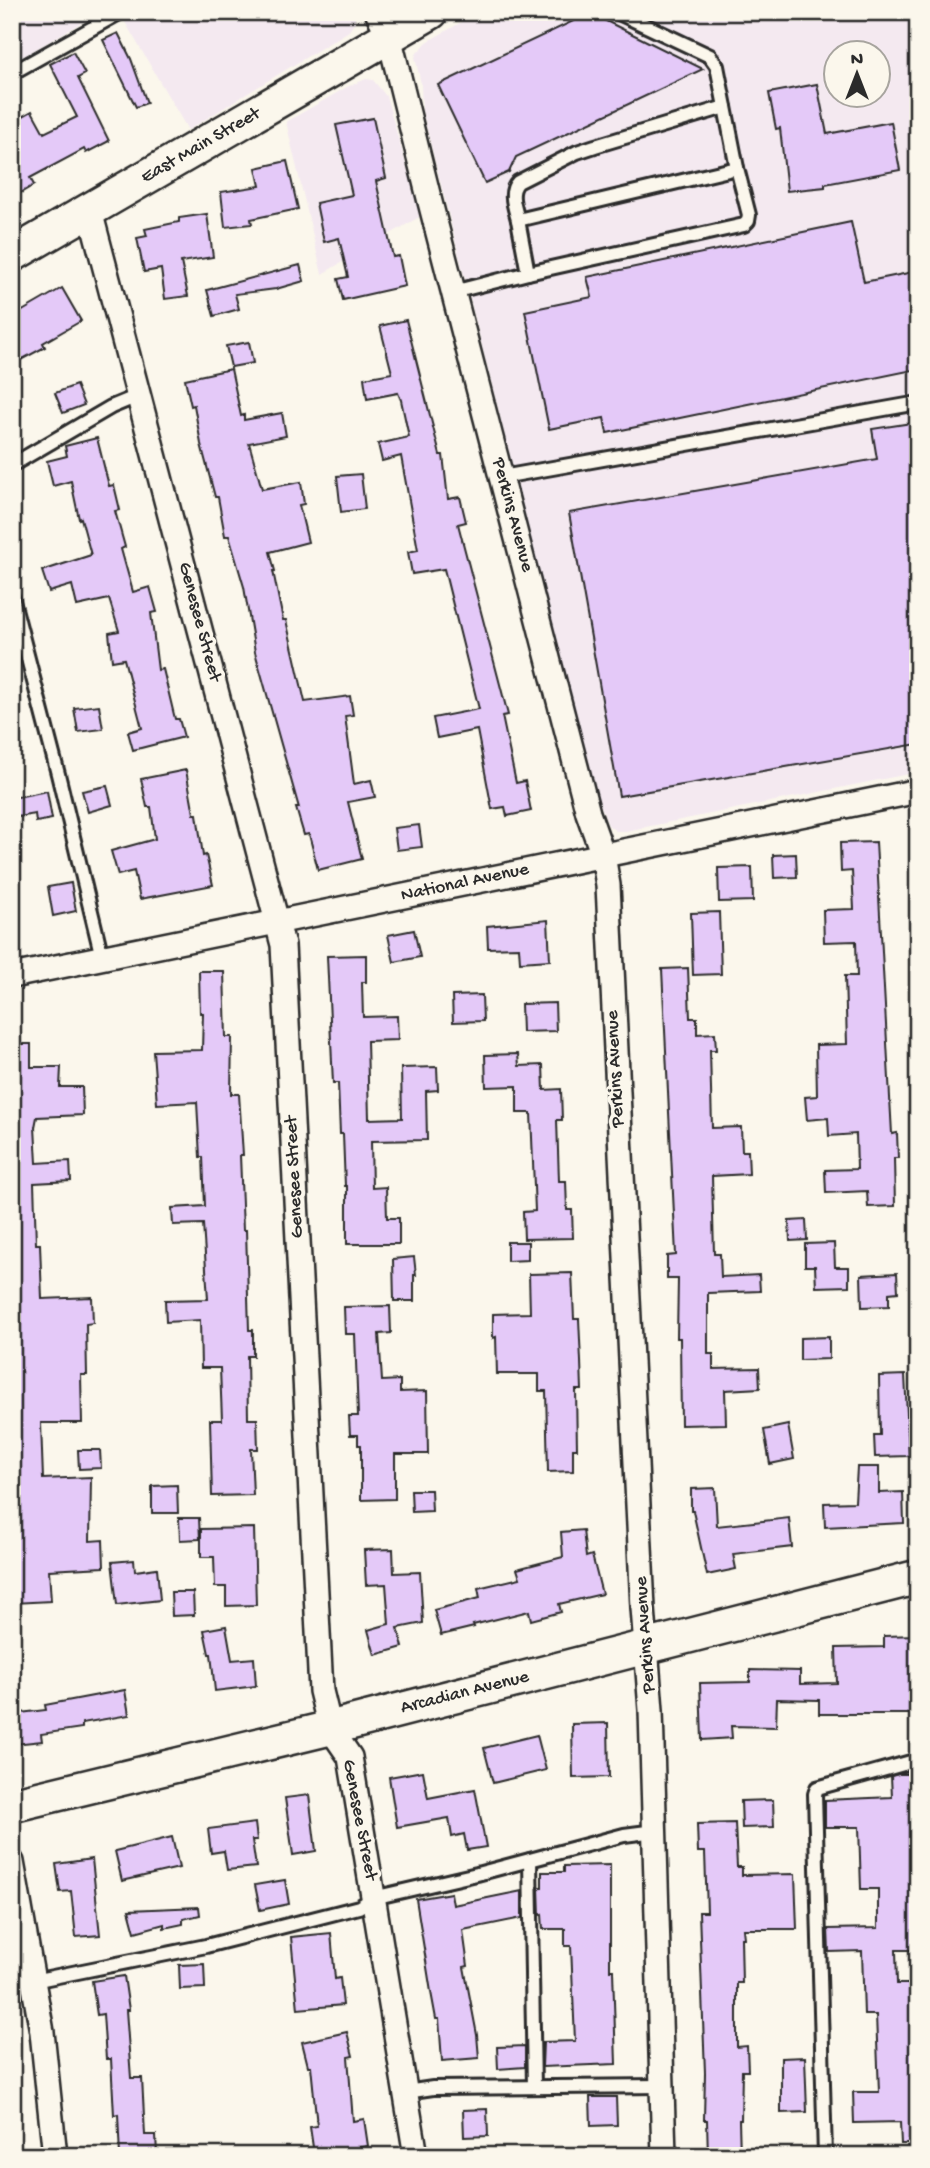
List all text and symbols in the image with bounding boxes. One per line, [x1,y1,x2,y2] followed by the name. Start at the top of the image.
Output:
[822,38,892,108] north arrow
[851,49,863,72] text: N
[137,102,267,189] street label: East Main Street
[485,454,538,575] street label: Perkins Avenue
[172,560,227,686] street label: Genesee Street
[399,858,531,908] street label: National Avenue
[601,1010,631,1129] street label: Perkins Avenue
[280,1113,310,1239] street label: Genesee Street
[630,1576,662,1695] street label: Perkins Avenue
[398,1666,532,1720] street label: Arcadian Avenue
[336,1758,382,1884] street label: Genesee Street

